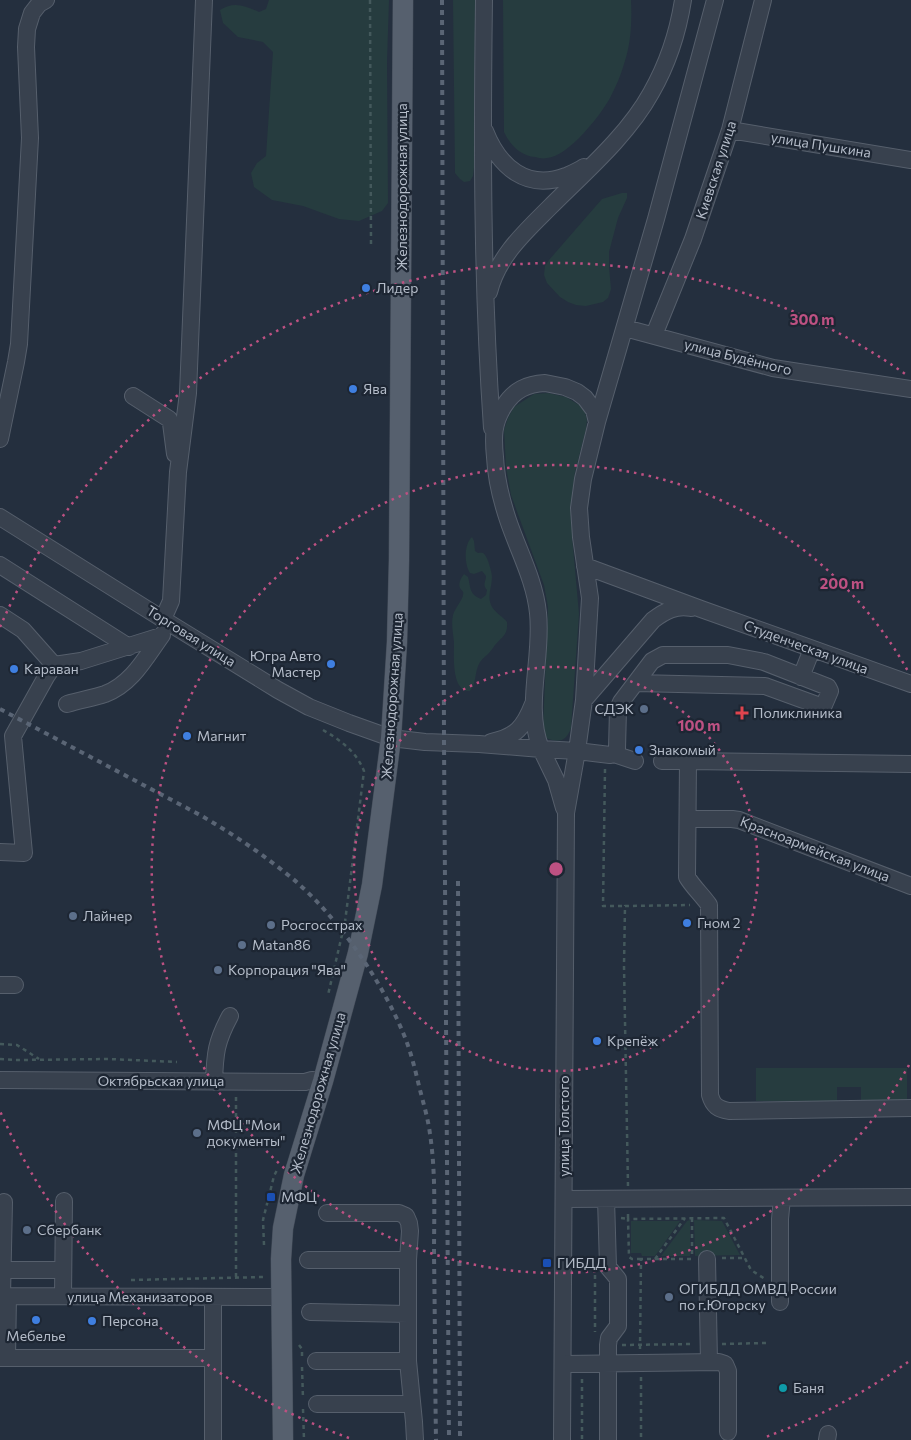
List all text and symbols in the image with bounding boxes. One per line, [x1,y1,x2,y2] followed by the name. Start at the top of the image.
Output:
[393,103,410,271] street label: Железнодорожная улица
[692,119,739,221] street label: Киевская улица
[770,128,872,161] street label: улица Пушкина
[376,279,418,296] place label: Лидер
[360,282,372,294] marker: Лидер
[790,310,834,328] text: 300 m
[682,335,794,378] street label: улица Будённого
[363,380,387,397] place label: Ява
[347,383,359,395] marker: Ява
[820,574,864,592] text: 200 m
[144,601,239,670] street label: Торговая улица
[377,612,406,780] street label: Железнодорожная улица
[742,616,871,677] street label: Студенческая улица
[250,647,321,680] place label: Югра Авто Мастер
[325,658,337,670] marker: Югра Авто Мастер
[24,660,79,677] place label: Караван
[8,663,20,675] marker: Караван
[594,700,634,717] place label: СДЭК
[638,703,650,715] marker: СДЭК
[753,704,842,721] place label: Поликлиника
[735,706,749,720] marker: Поликлиника
[678,716,720,734] text: 100 m
[197,727,247,744] place label: Магнит
[181,730,193,742] marker: Магнит
[649,741,716,758] place label: Знакомый
[633,744,645,756] marker: Знакомый
[738,812,892,885] street label: Красноармейская улица
[547,860,565,878] centre of rings
[83,907,132,924] place label: Лайнер
[67,910,79,922] marker: Лайнер
[697,914,741,931] place label: Гном 2
[281,916,363,933] place label: Росгосстрах
[681,917,693,929] marker: Гном 2
[265,919,277,931] marker: Росгосстрах
[252,936,311,953] place label: Matan86
[236,939,248,951] marker: Matan86
[228,961,346,978] place label: Корпорация "Ява"
[212,964,224,976] marker: Корпорация "Ява"
[286,1010,349,1176] street label: Железнодорожная улица
[607,1032,658,1049] place label: Крепёж
[591,1035,603,1047] marker: Крепёж
[98,1072,224,1089] street label: Октябрьская улица
[555,1075,572,1177] street label: улица Толстого
[207,1116,285,1149] place label: МФЦ "Мои документы"
[191,1127,203,1139] marker: МФЦ "Мои документы"
[281,1188,317,1205] place label: МФЦ
[265,1191,277,1203] marker: МФЦ
[37,1221,102,1238] place label: Сбербанк
[21,1224,33,1236] marker: Сбербанк
[557,1254,606,1271] place label: ГИБДД
[541,1257,553,1269] marker: ГИБДД
[679,1280,837,1313] place label: ОГИБДД ОМВД России по г.Югорску
[67,1288,213,1305] street label: улица Механизаторов
[663,1291,675,1303] marker: ОГИБДД ОМВД России по г.Югорску
[102,1312,159,1329] place label: Персона
[30,1314,42,1326] marker: Мебелье
[86,1315,98,1327] marker: Персона
[6,1327,66,1344] place label: Мебелье
[793,1379,824,1396] place label: Баня
[777,1382,789,1394] marker: Баня

